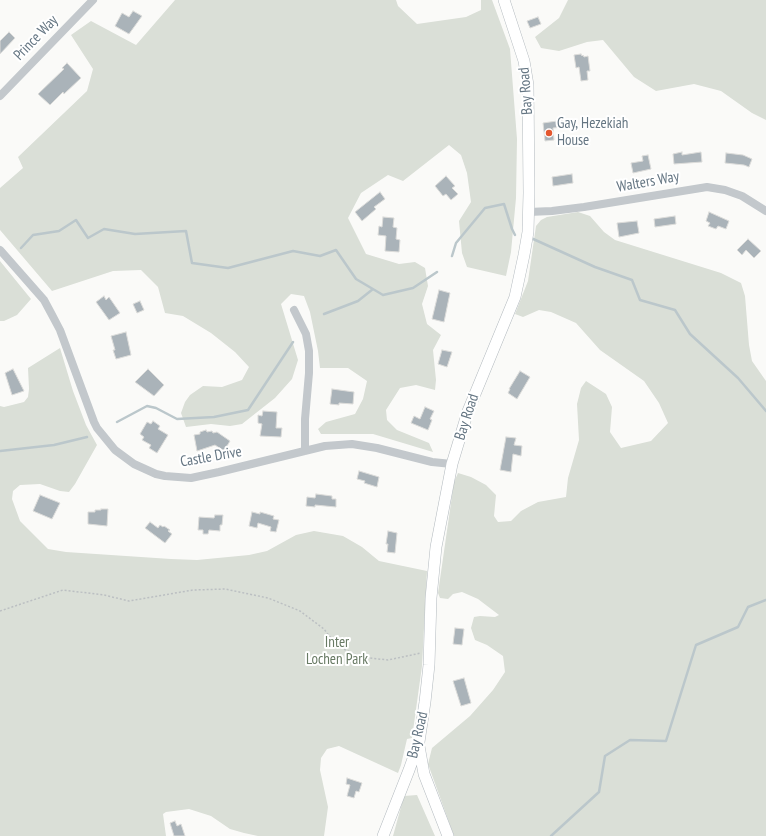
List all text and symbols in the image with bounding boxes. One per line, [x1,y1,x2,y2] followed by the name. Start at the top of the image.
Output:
[10,12,62,64] street label: Prince Way
[515,67,537,115] street label: Bay Road
[557,115,628,150] place label: Gay, Hezekiah House
[544,128,554,138] marker: Gay, Hezekiah House
[615,168,681,196] street label: Walters Way
[451,392,483,442] street label: Bay Road
[179,443,243,471] street label: Castle Drive
[306,634,368,669] park label: Inter Lochen Park
[404,710,432,760] street label: Bay Road

